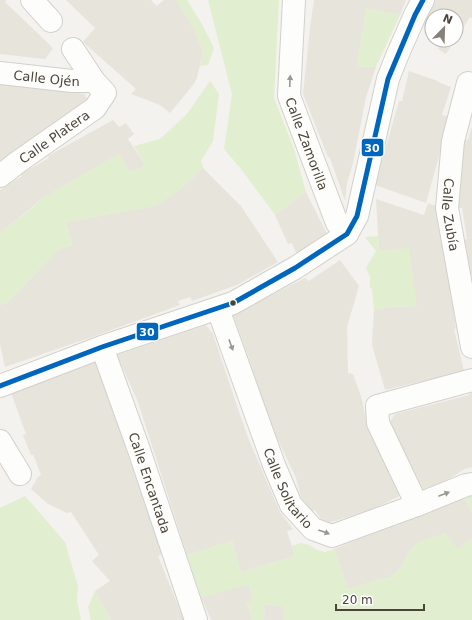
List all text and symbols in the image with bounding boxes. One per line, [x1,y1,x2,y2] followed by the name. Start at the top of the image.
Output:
[424,8,464,48] north arrow
[441,11,454,27] text: N
[13,68,80,89] street label: Calle Ojén
[286,75,293,87] one-way arrow
[282,95,331,192] street label: Calle Zamorilla
[16,107,92,167] street label: Calle Platera
[361,138,384,157] line badge: 30
[364,142,380,155] text: 30
[439,178,462,252] street label: Calle Zubía
[228,298,238,308] unlabelled marker
[136,322,159,341] line badge: 30
[139,326,155,339] text: 30
[228,340,234,352] one-way arrow
[125,430,173,535] street label: Calle Encantada
[260,446,316,532] street label: Calle Solitario
[439,490,451,496] one-way arrow
[318,530,330,536] one-way arrow
[336,586,424,612] scale bar
[342,593,373,607] text: 20 m

